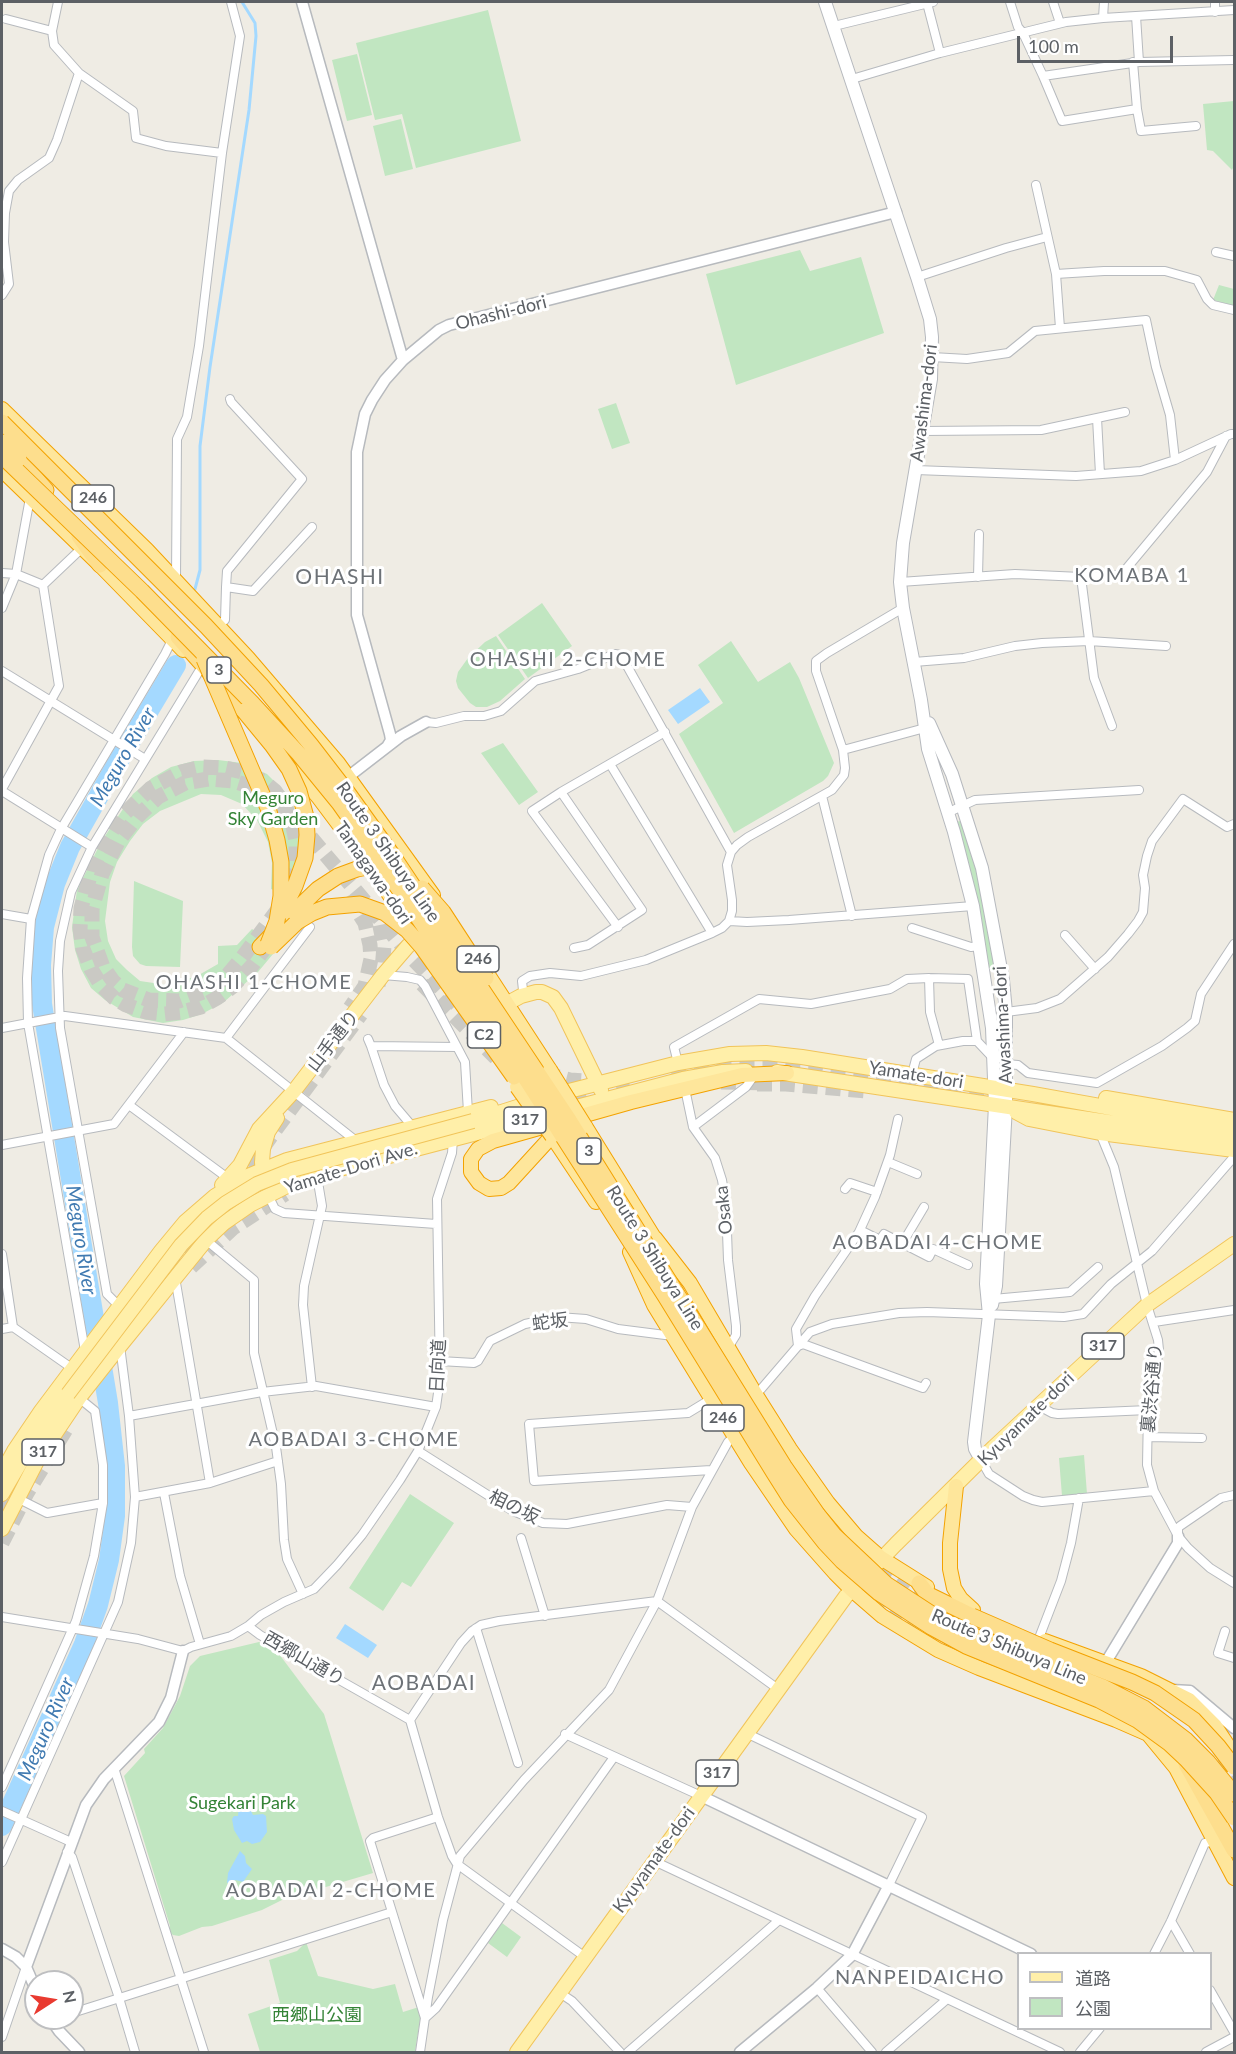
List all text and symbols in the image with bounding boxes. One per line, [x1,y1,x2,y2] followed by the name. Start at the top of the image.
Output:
[1020,24,1176,62] scale bar
[1028,35,1079,57] text: 100 m
[453,291,549,335] street label: Ohashi-dori
[906,343,942,463] street label: Awashima-dori
[72,485,114,511] road number: 246
[295,564,385,590] district label: OHASHI
[1074,564,1190,588] district label: KOMABA 1
[470,648,666,672] district label: OHASHI 2-CHOME
[207,657,231,683] road number: 3
[85,703,161,811] water label: Meguro River
[331,778,445,926] street label: Route 3 Shibuya Line
[228,787,318,830] park label: Meguro Sky Garden
[330,818,416,928] street label: Tamagawa-dori
[457,946,499,972] road number: 246
[989,965,1017,1085] street label: Awashima-dori
[156,971,352,995] district label: OHASHI 1-CHOME
[302,1006,364,1076] street label: 山手通り
[468,1022,500,1048] road number: C2
[867,1057,965,1093] street label: Yamate-dori
[504,1107,546,1133] road number: 317
[282,1138,420,1198] street label: Yamate-Dori Ave.
[577,1138,601,1164] road number: 3
[602,1182,708,1334] street label: Route 3 Shibuya Line
[61,1184,101,1296] water label: Meguro River
[711,1184,737,1236] street label: Osaka
[833,1231,1043,1255] district label: AOBADAI 4-CHOME
[531,1309,569,1335] street label: 蛇坂
[1082,1333,1124,1359] road number: 317
[426,1338,450,1394] street label: 日向道
[1137,1342,1167,1434] street label: 裏渋谷通り
[973,1368,1079,1470] street label: Kyuyamate-dori
[702,1405,744,1431] road number: 246
[249,1428,459,1452] district label: AOBADAI 3-CHOME
[22,1439,64,1465] road number: 317
[485,1485,543,1529] street label: 相の坂
[928,1605,1090,1689] street label: Route 3 Shibuya Line
[260,1627,348,1691] street label: 西郷山通り
[372,1670,476,1696] district label: AOBADAI
[13,1674,79,1784] water label: Meguro River
[696,1760,738,1786] road number: 317
[188,1792,296,1814] park label: Sugekari Park
[608,1803,700,1917] street label: Kyuyamate-dori
[226,1879,436,1903] district label: AOBADAI 2-CHOME
[1017,1952,1212,2030] legend
[835,1966,1005,1990] district label: NANPEIDAICHO
[1075,1967,1111,1989] text: 道路
[24,1970,84,2030] north arrow
[60,1989,81,2005] text: N
[1075,1997,1111,2019] text: 公園
[272,2004,362,2026] park label: 西郷山公園

